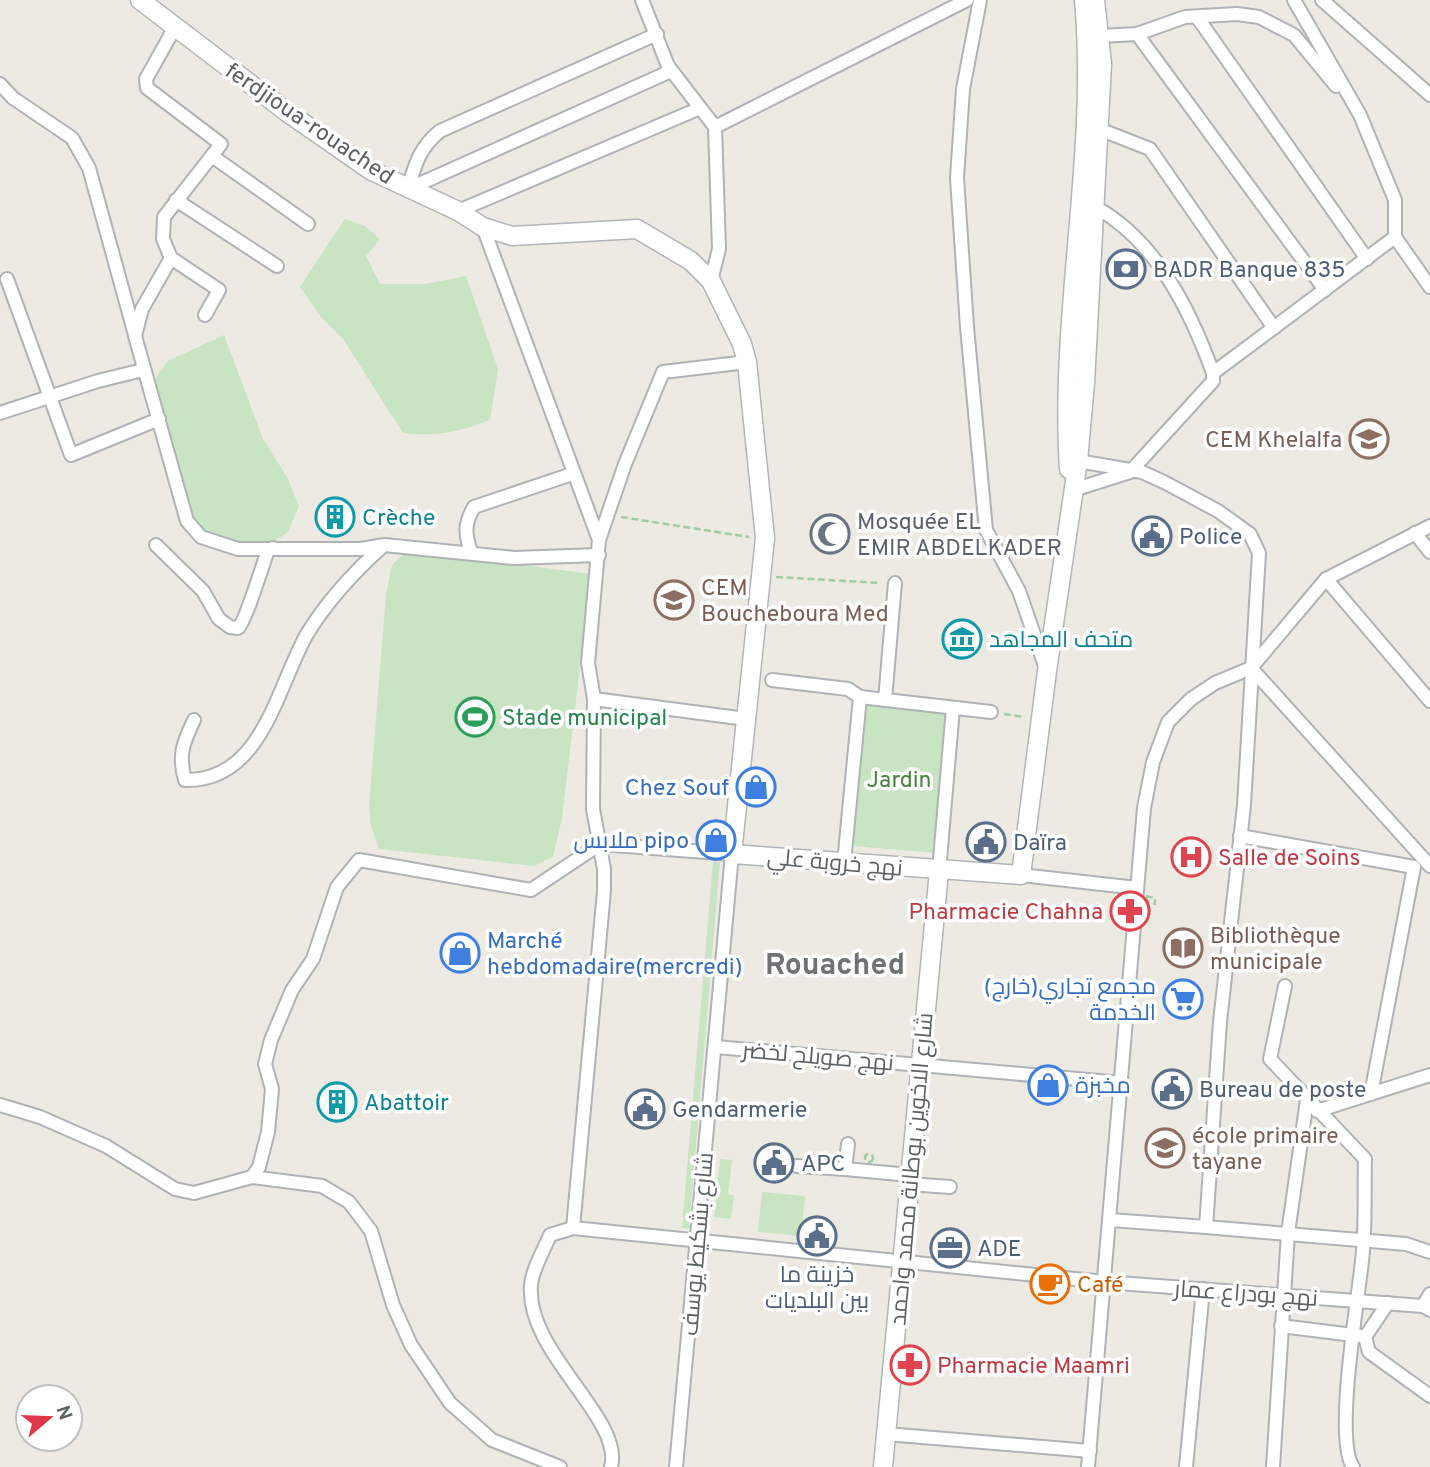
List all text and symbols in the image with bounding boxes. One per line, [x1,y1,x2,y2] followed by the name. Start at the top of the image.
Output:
[219,58,399,192] street label: ferdjioua-rouached
[1105,248,1147,290] bank icon: BADR Banque 835
[1153,257,1346,286] place label: BADR Banque 835
[1348,418,1390,460] school or university icon: CEM Khelalfa
[1205,427,1342,456] place label: CEM Khelalfa
[314,496,356,538] building icon: Crèche
[362,505,435,534] place label: Crèche
[857,509,1062,564] place label: Mosquée EL EMIR ABDELKADER
[809,513,851,555] mosque icon: Mosquée EL EMIR ABDELKADER
[1131,515,1173,557] public building icon: Police
[1179,524,1242,553] place label: Police
[701,575,889,630] place label: CEM Boucheboura Med
[653,579,695,621] school or university icon: CEM Boucheboura Med
[941,618,983,660] museum icon: متحف المجاهد
[989,627,1133,656] place label: متحف المجاهد
[454,696,496,738] sports icon: Stade municipal
[502,705,667,734] place label: Stade municipal
[735,766,777,808] shop icon: Chez Souf
[866,767,932,796] park label: Jardin
[625,775,729,804] place label: Chez Souf
[695,819,737,861] shop icon: ملابس pipo
[965,821,1007,863] public building icon: Daïra
[574,828,689,857] place label: ملابس pipo
[1013,830,1067,859] place label: Daïra
[1170,836,1212,878] hospital icon: Salle de Soins
[766,844,904,886] street label: نهج خروبة علي
[1218,845,1360,874] place label: Salle de Soins
[1109,890,1151,932] pharmacy icon: Pharmacie Chahna
[909,899,1103,928] place label: Pharmacie Chahna
[1210,923,1341,978] place label: Bibliothèque municipale
[1162,927,1204,969] library icon: Bibliothèque municipale
[487,928,743,983] place label: Marché hebdomadaire(mercredi)
[439,932,481,974] shop icon: Marché hebdomadaire(mercredi)
[765,948,905,985] district label: Rouached
[984,974,1156,1029] place label: (مجمع تجاري(خارج الخدمة
[1162,978,1204,1020] supermarket icon: (مجمع تجاري(خارج الخدمة
[885,1012,942,1327] street label: شارع الاخوين بوطانة محمد واحمد
[739,1037,895,1080] street label: نهج صويلح لخضر
[1027,1064,1069,1106] shop icon: مخبزة
[1151,1068,1193,1110] public building icon: Bureau de poste
[1075,1073,1131,1102] place label: مخبزة
[1199,1077,1366,1106] place label: Bureau de poste
[316,1081,358,1123] building icon: Abattoir
[624,1088,666,1130] public building icon: Gendarmerie
[364,1090,449,1119] place label: Abattoir
[672,1097,807,1126] place label: Gendarmerie
[1192,1123,1339,1178] place label: école primaire tayane
[1144,1127,1186,1169] school or university icon: école primaire tayane
[753,1142,795,1184] public building icon: APC
[677,1151,722,1337] street label: شارع بشكيط يوسف
[801,1151,845,1180] place label: APC
[796,1215,838,1257] public building icon: خزينة ما بين البلديات
[929,1227,971,1269] office icon: ADE
[977,1236,1022,1265] place label: ADE
[765,1262,869,1317] place label: خزينة ما بين البلديات
[1029,1263,1071,1305] cafe icon: Café
[1077,1272,1123,1301] place label: Café
[1171,1276,1319,1315] street label: نهج بودراع عمار
[889,1344,931,1386] pharmacy icon: Pharmacie Maamri
[937,1353,1130,1382] place label: Pharmacie Maamri
[14,1383,84,1453] north arrow
[50,1403,77,1423] text: N

